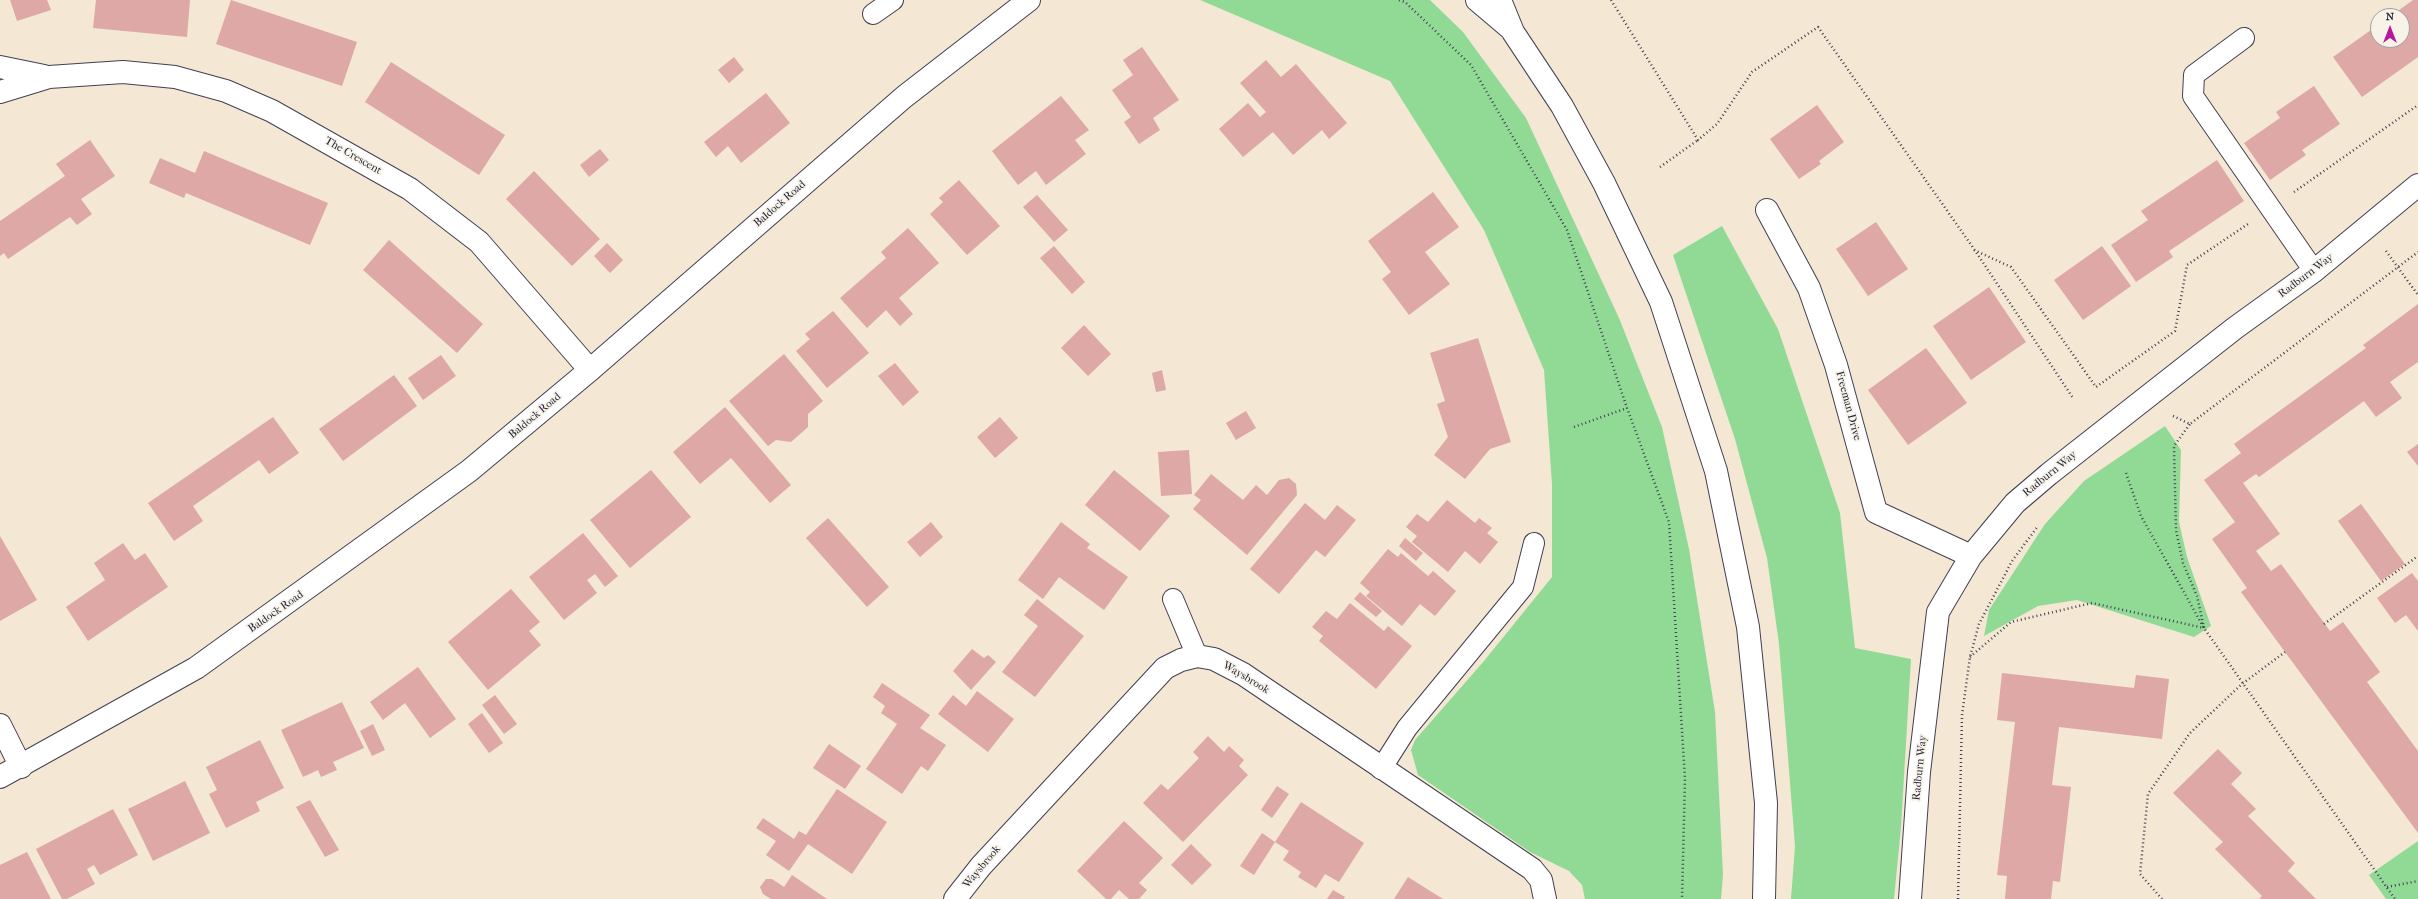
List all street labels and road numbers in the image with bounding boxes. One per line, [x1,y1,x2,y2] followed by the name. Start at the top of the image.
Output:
[322,134,384,178] street label: The Crescent
[751,178,809,230] street label: Baldock Road
[2276,251,2336,301] street label: Radburn Way
[1832,370,1864,442] street label: Freeman Drive
[506,390,564,442] street label: Baldock Road
[2020,448,2080,500] street label: Radburn Way
[246,588,306,636] street label: Baldock Road
[1220,659,1272,697] street label: Waysbrook
[1910,735,1930,801] street label: Radburn Way
[960,843,1004,891] street label: Waysbrook

